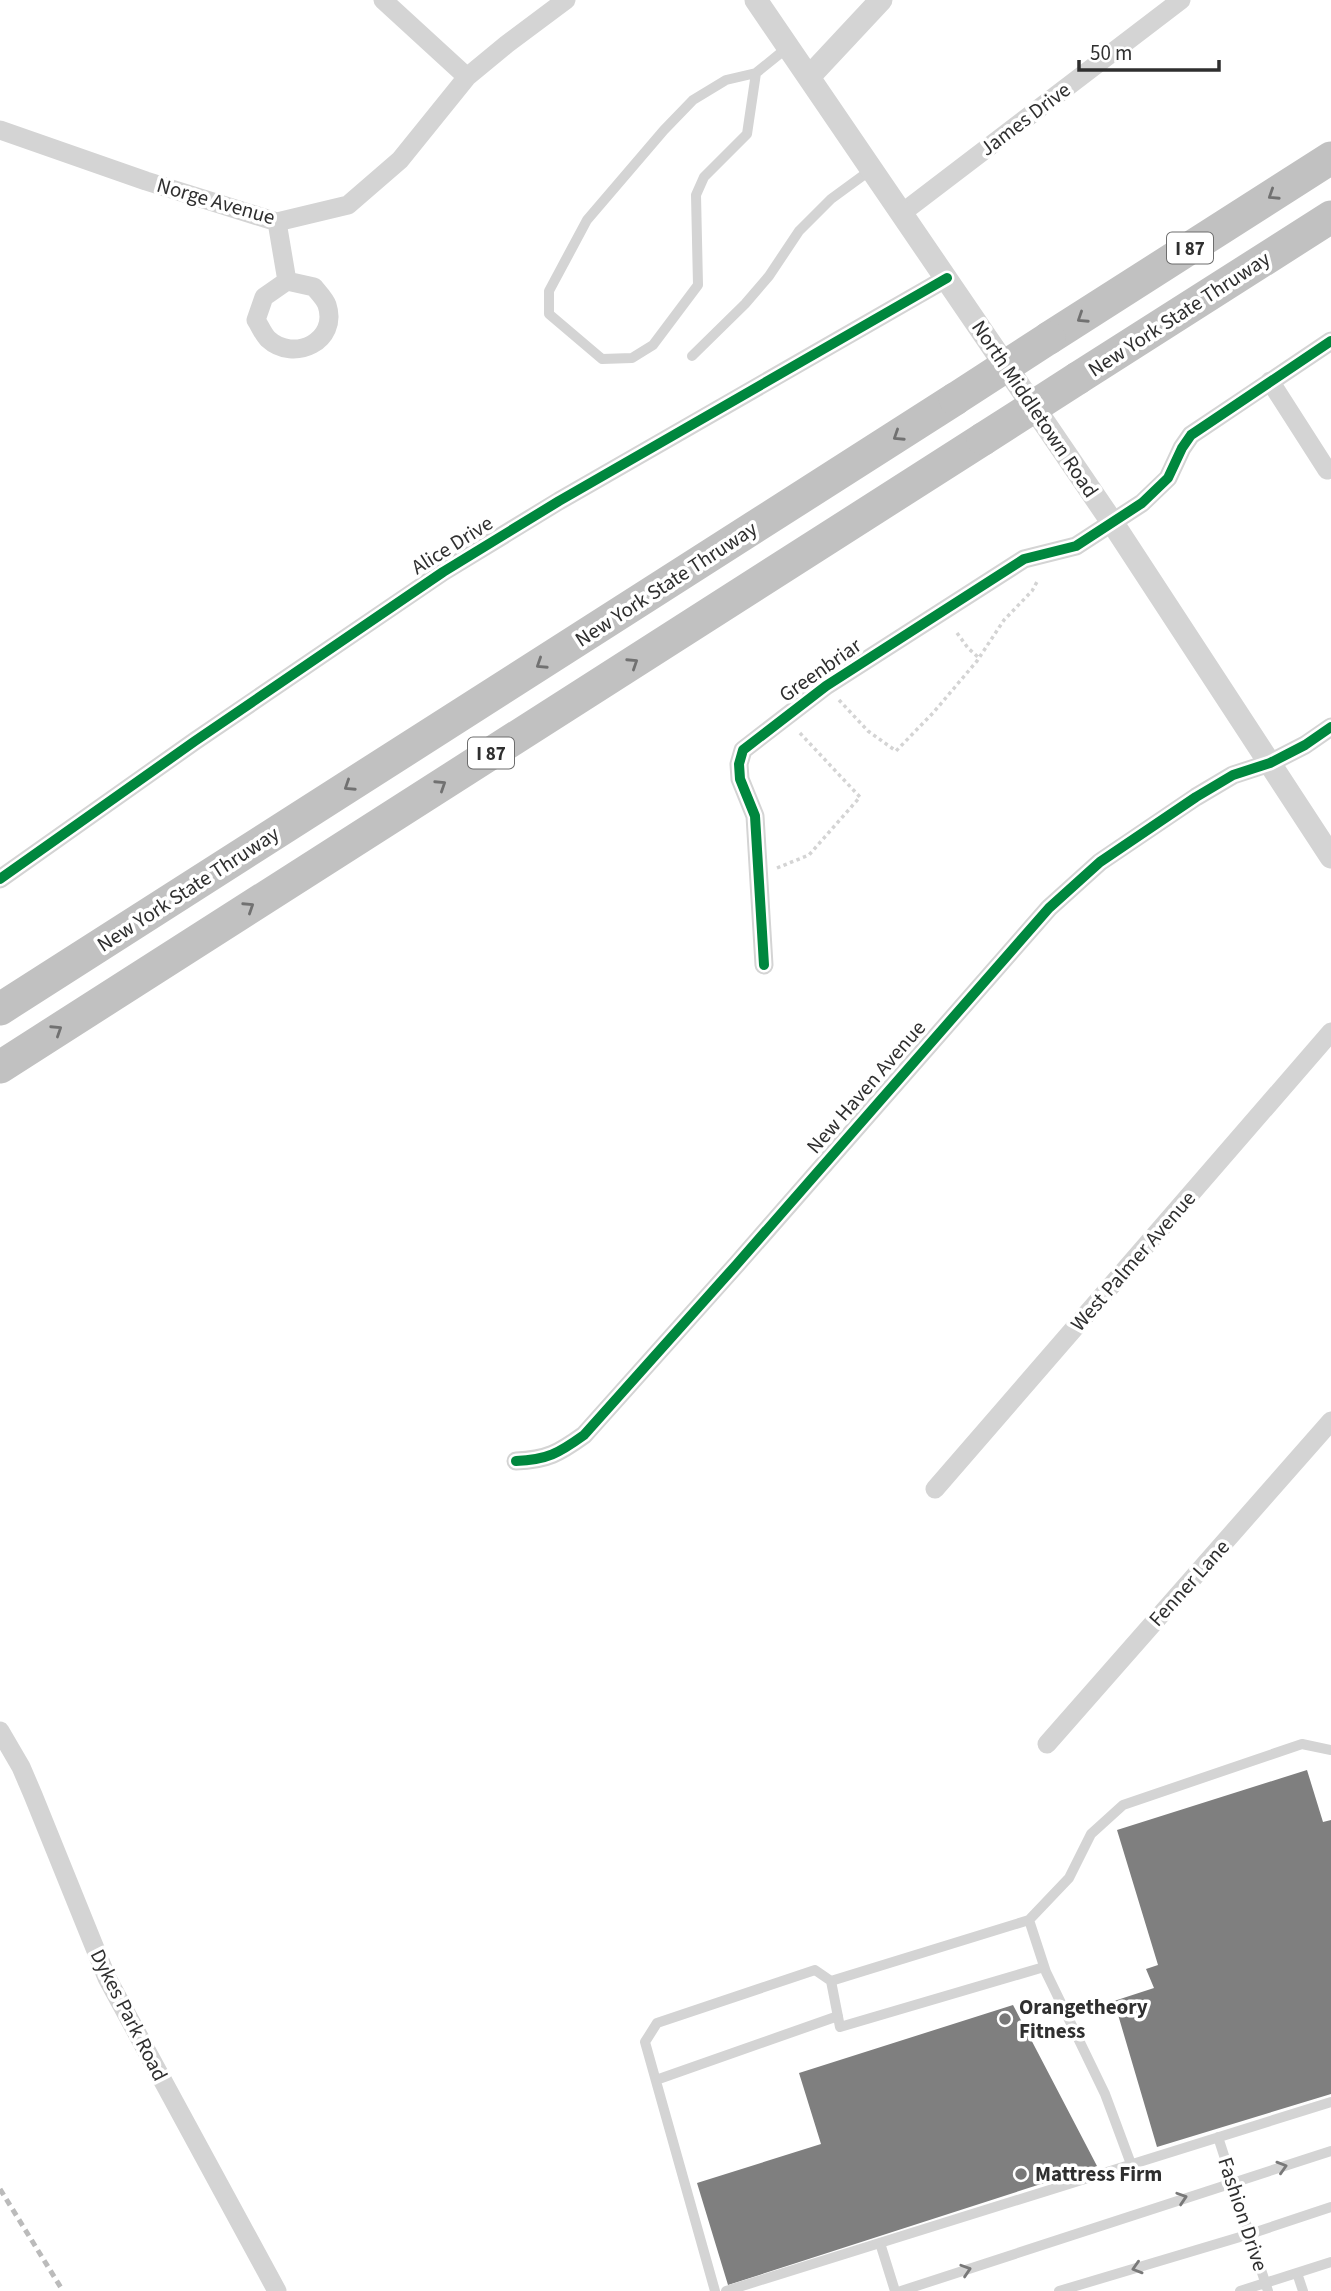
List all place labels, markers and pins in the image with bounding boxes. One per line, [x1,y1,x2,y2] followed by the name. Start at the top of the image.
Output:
[1019,1992,1148,2046] place label: Orangetheory Fitness
[997,2011,1013,2027] marker: Orangetheory Fitness
[1035,2159,1162,2189] place label: Mattress Firm
[1013,2166,1029,2182] marker: Mattress Firm

